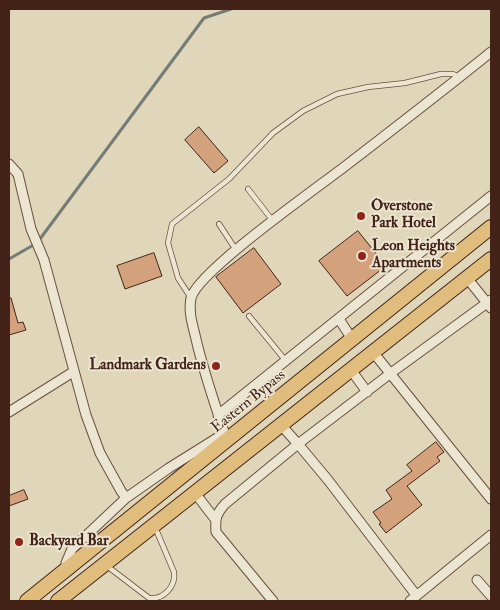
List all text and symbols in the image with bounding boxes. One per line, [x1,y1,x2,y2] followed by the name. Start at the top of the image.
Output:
[371,198,436,233] place label: Overstone Park Hotel
[355,210,367,222] marker: Overstone Park Hotel
[372,238,455,273] place label: Leon Heights Apartments
[356,250,368,262] marker: Leon Heights Apartments
[89,357,206,375] place label: Landmark Gardens
[210,360,222,372] marker: Landmark Gardens
[208,367,290,437] street label: Eastern Bypass
[29,533,109,551] place label: Backyard Bar
[13,536,25,548] marker: Backyard Bar

